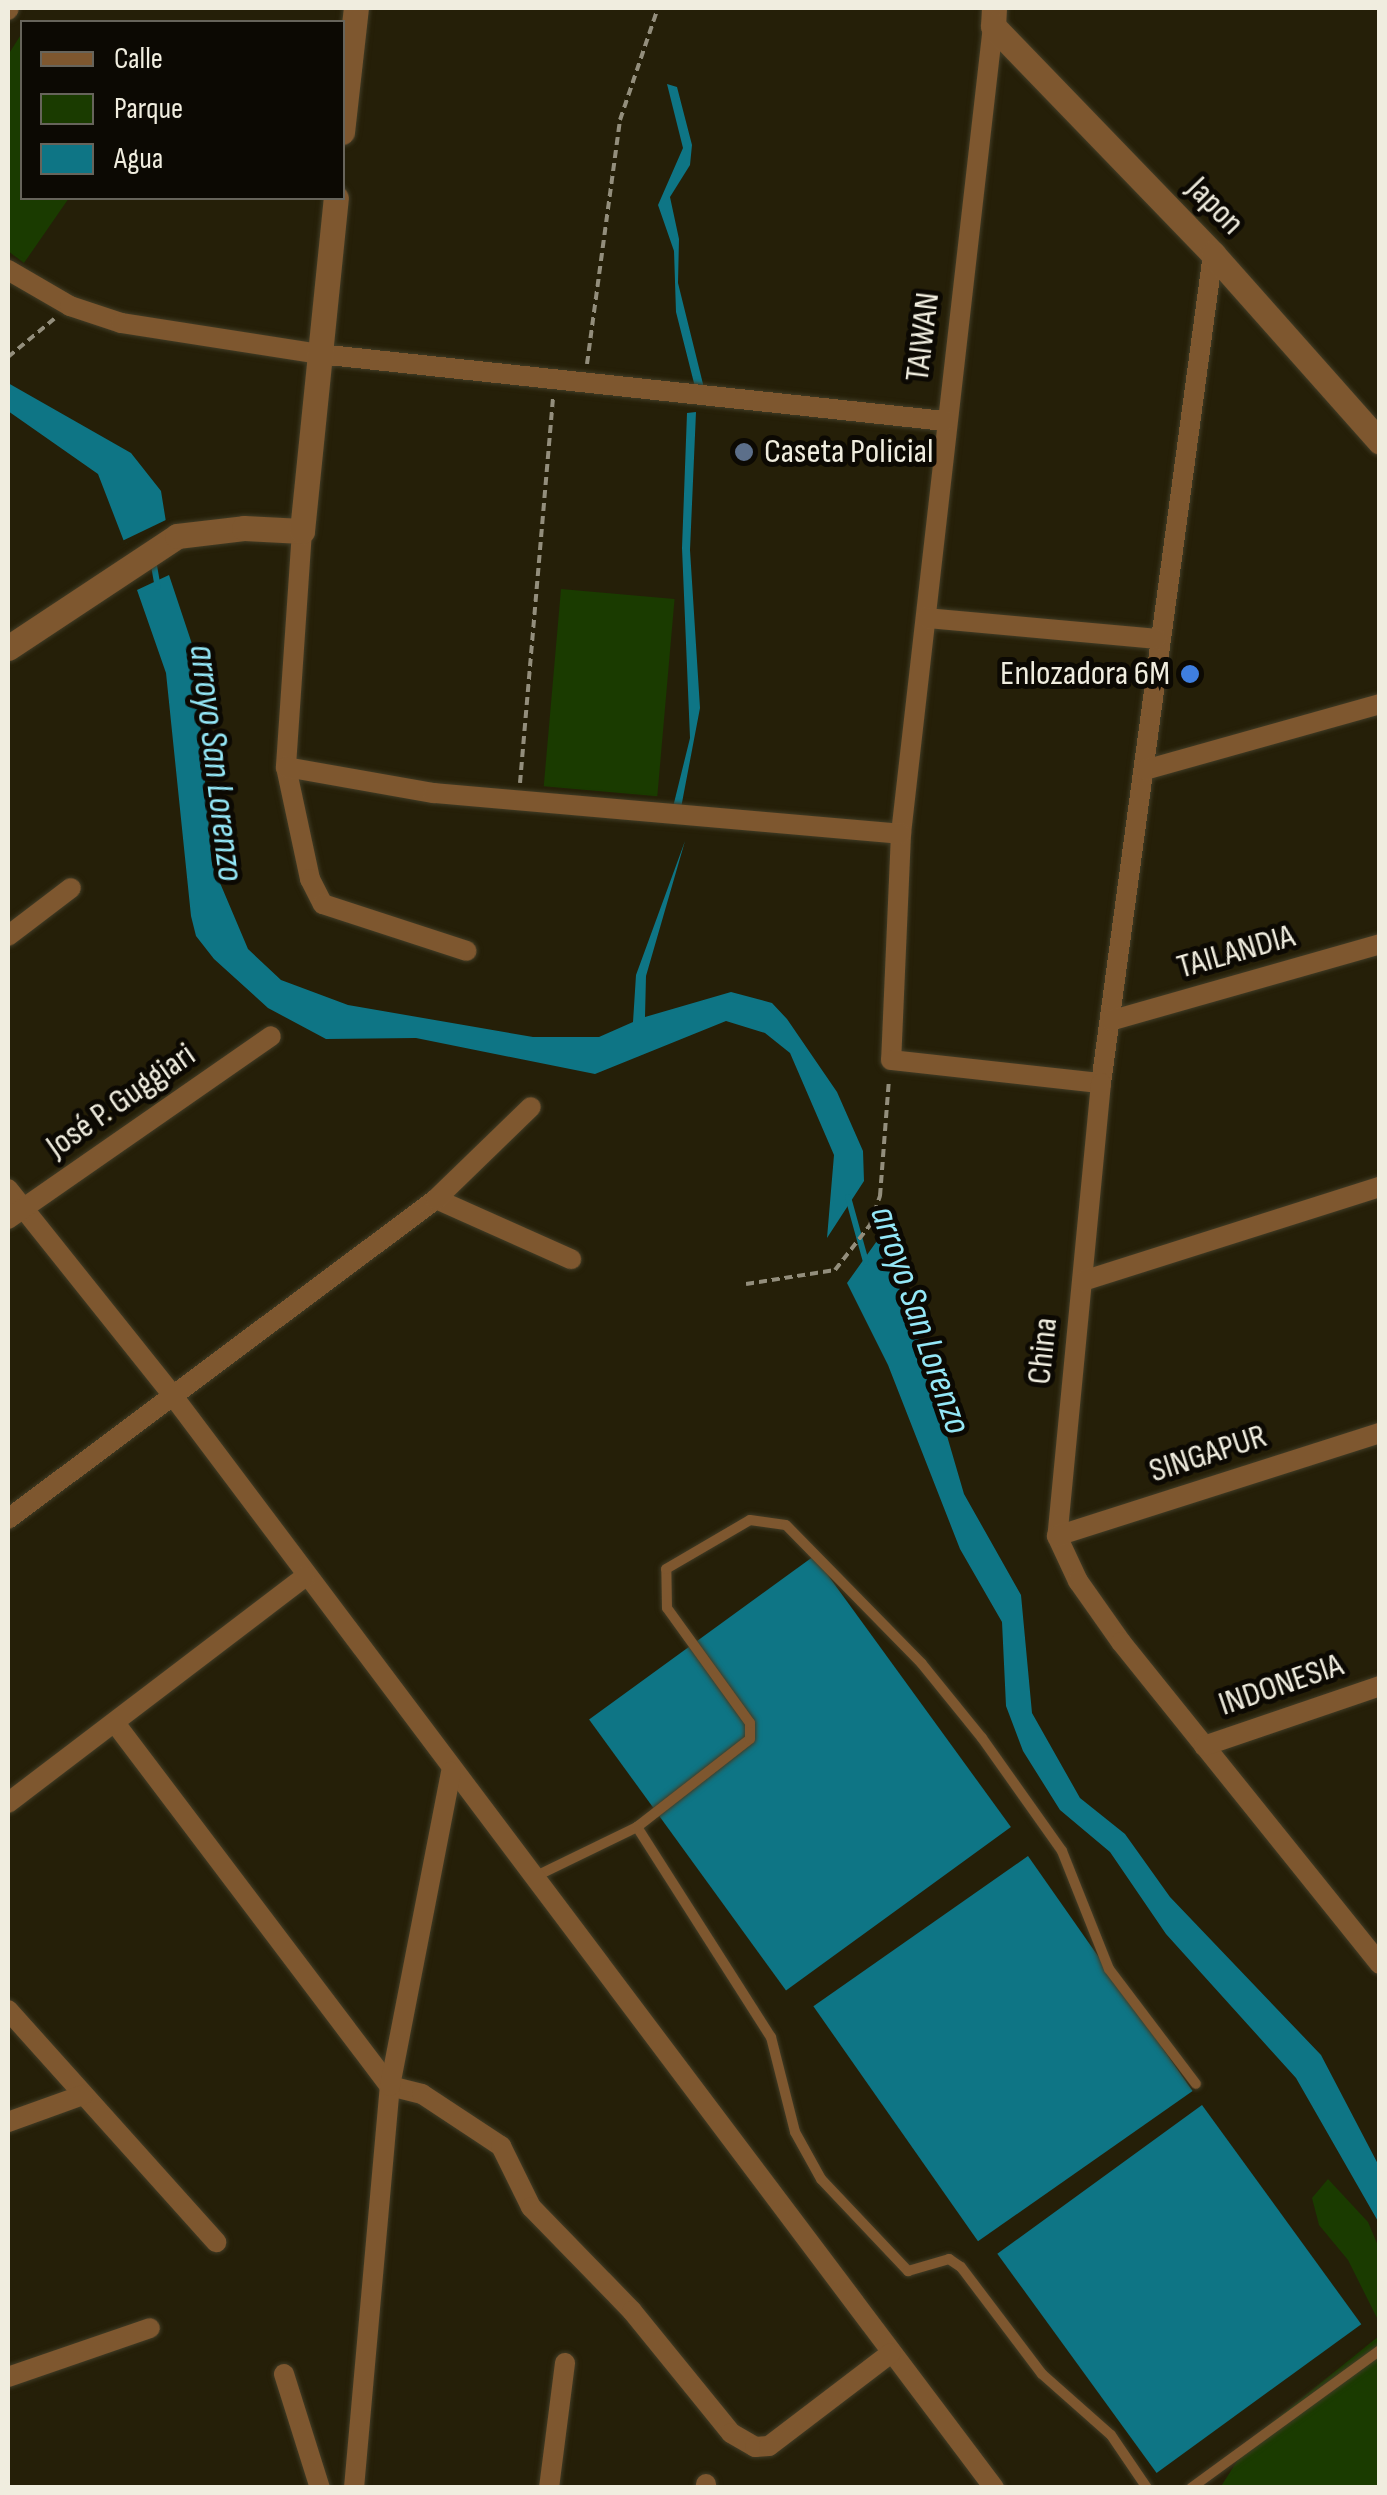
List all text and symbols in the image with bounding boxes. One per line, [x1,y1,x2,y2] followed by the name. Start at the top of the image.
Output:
[20,20,345,200] legend
[114,41,163,77] text: Calle
[114,91,183,127] text: Parque
[114,141,163,177] text: Agua
[1177,168,1253,244] street label: Japon
[897,290,949,384] street label: TAIWAN
[764,431,933,473] place label: Caseta Policial
[733,441,755,463] marker: Caseta Policial
[179,642,253,884] water label: arroyo San Lorenzo
[1000,653,1170,695] place label: Enlozadora 6M
[1179,663,1201,685] marker: Enlozadora 6M
[1172,915,1300,989] street label: TAILANDIA
[38,1034,204,1168] street label: José P. Guggiari
[860,1200,980,1440] water label: arroyo San Lorenzo
[1019,1316,1067,1386] street label: China
[1144,1415,1272,1493] street label: SINGAPUR
[1213,1644,1349,1726] street label: INDONESIA

